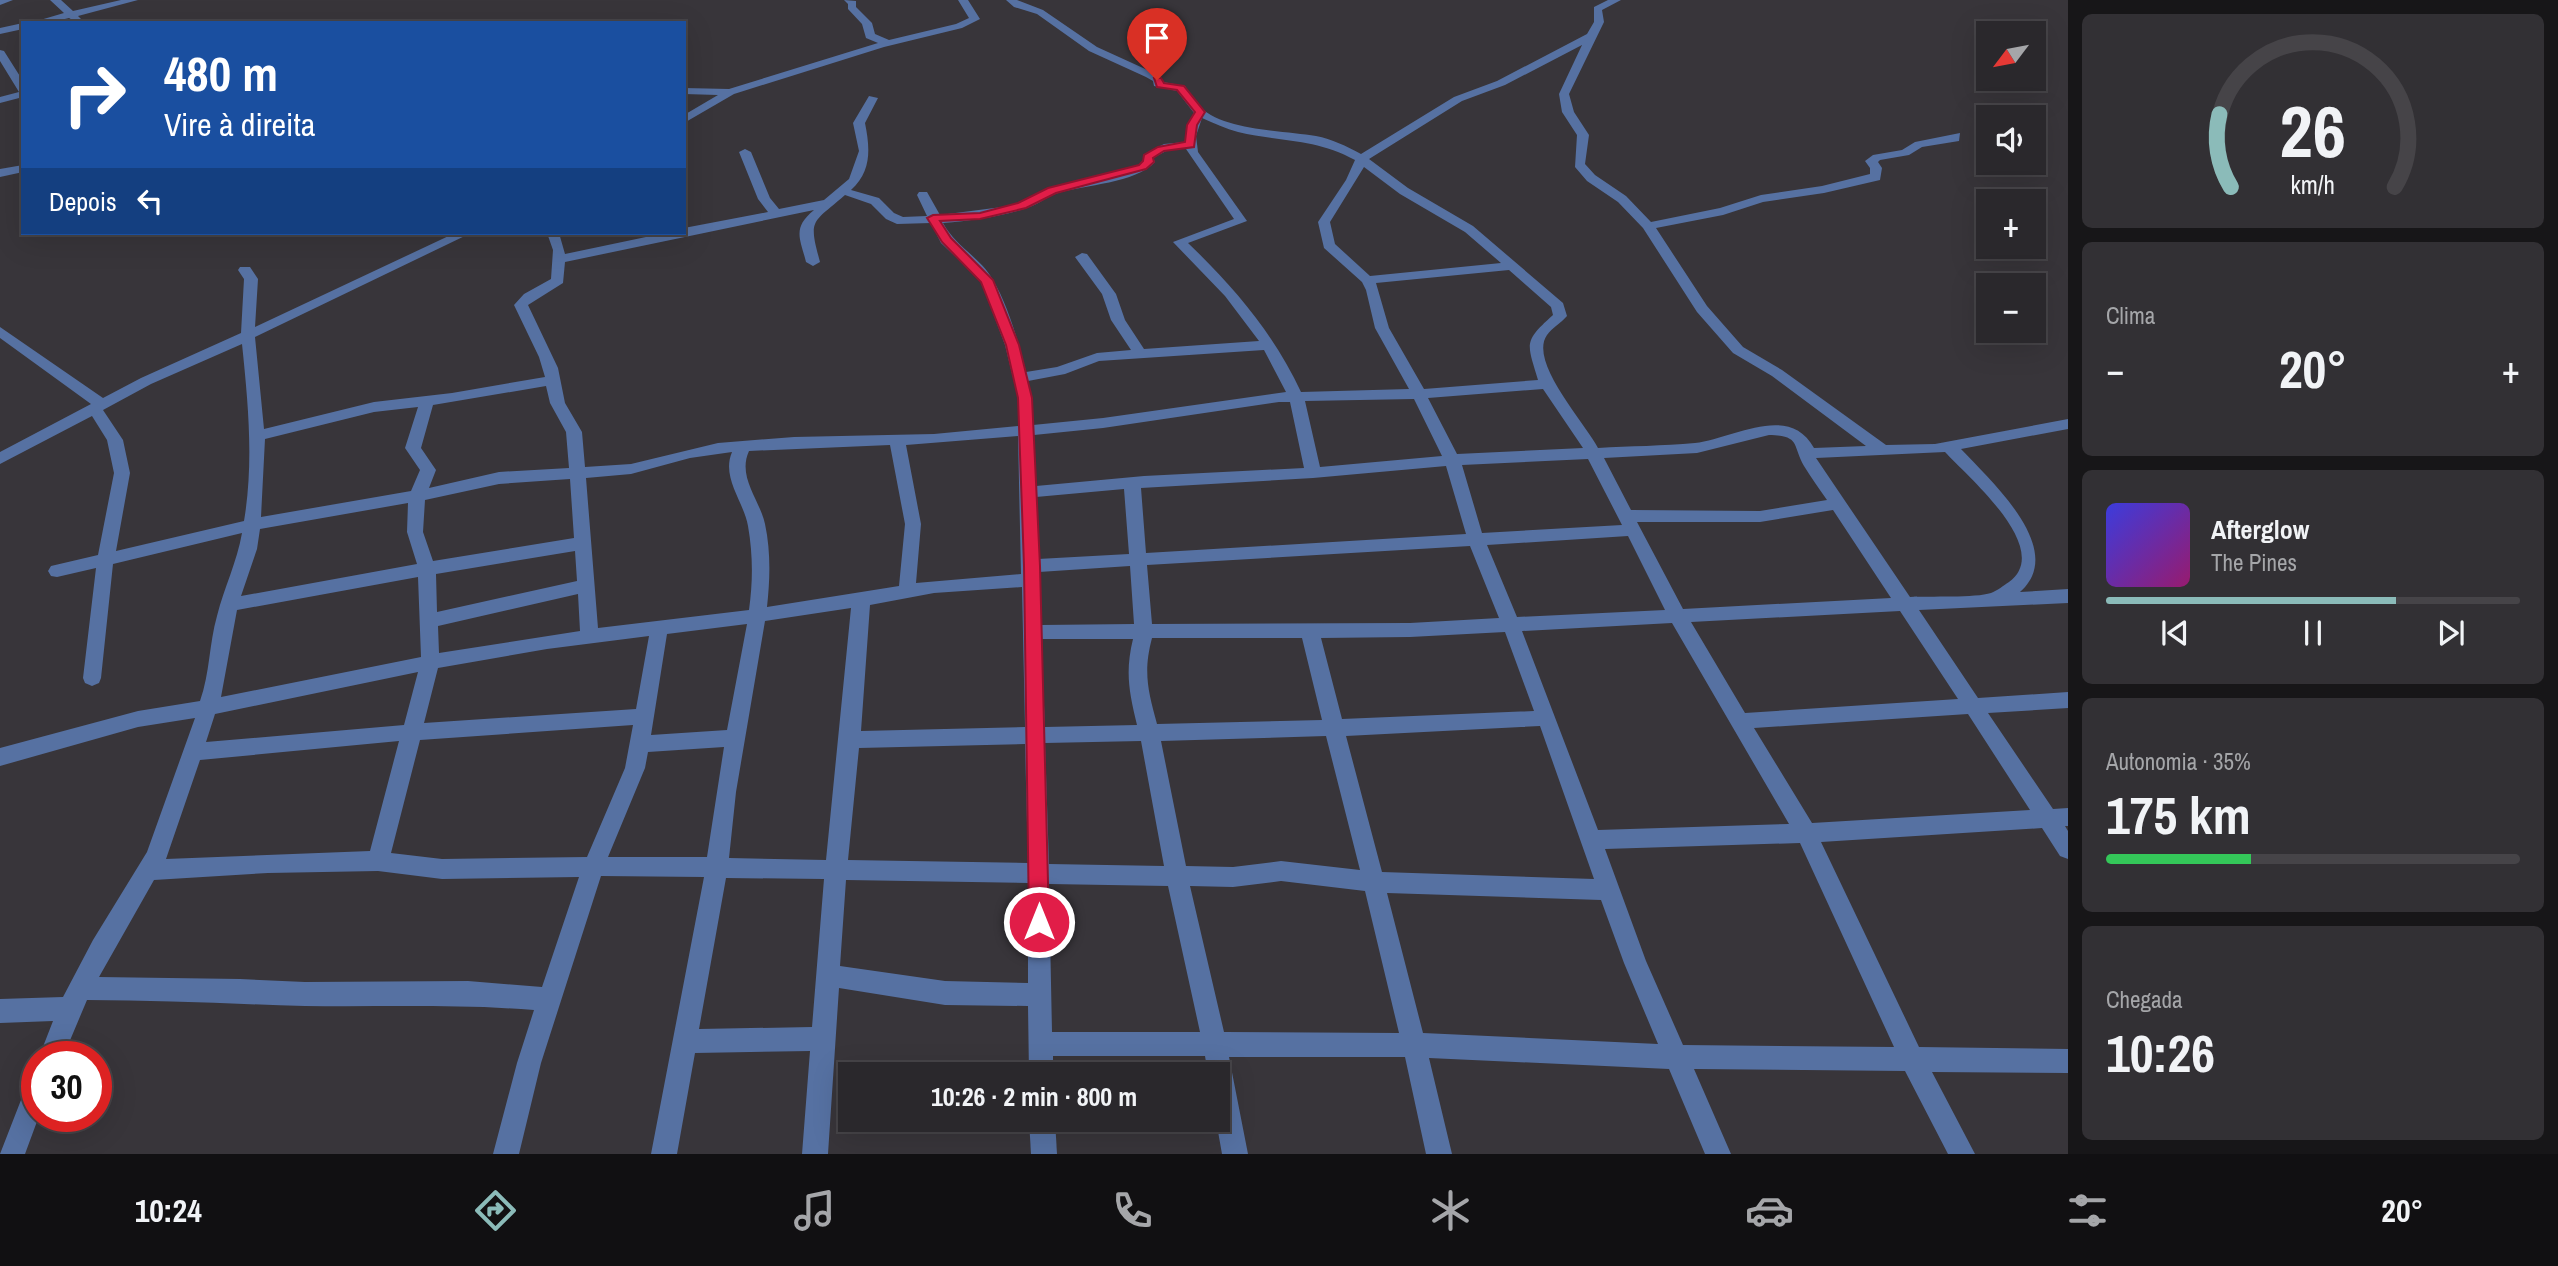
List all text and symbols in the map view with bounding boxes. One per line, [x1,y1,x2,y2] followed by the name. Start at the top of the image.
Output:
[1127,8,1187,80] pin
[1138,19,1176,57] icon: arrive
[1976,21,2046,91] north arrow
[1976,21,2046,343] map controls
[164,40,278,106] text: 480 m
[49,49,140,140] icon: right
[2280,82,2346,180] text: 26
[164,103,315,146] text: Vire à direita
[1976,105,2046,175] button: sound
[2291,168,2335,202] text: km/h
[131,182,169,220] icon: left
[49,184,117,219] text: Depois
[1976,189,2046,259] button: +
[1976,273,2046,343] button: −
[2106,300,2155,331] text: Clima
[2279,334,2347,404] text: 20°
[2106,344,2124,395] text: −
[2502,344,2520,395] text: +
[2211,512,2309,547] text: Afterglow
[2211,547,2297,578] text: The Pines
[2156,614,2194,652] icon: previous
[2294,614,2332,652] icon: pause
[2432,614,2470,652] icon: next
[2106,746,2251,777] text: Autonomia · 35%
[2106,780,2251,850] text: 175 km
[1002,885,1076,959] position arrow
[2106,984,2183,1015] text: Chegada
[2106,1018,2215,1088] text: 10:26
[21,1041,112,1132] speed limit sign: 30
[931,1079,1137,1114] text: 10:26 · 2 min · 800 m
[471,1186,520,1235] icon: directions
[790,1186,839,1235] icon: music
[1108,1186,1157,1235] icon: phone
[1426,1186,1475,1235] icon: climate
[1745,1186,1794,1235] icon: car
[2063,1186,2112,1235] icon: filters
[135,1189,202,1232] text: 10:24
[2381,1189,2423,1232] text: 20°

